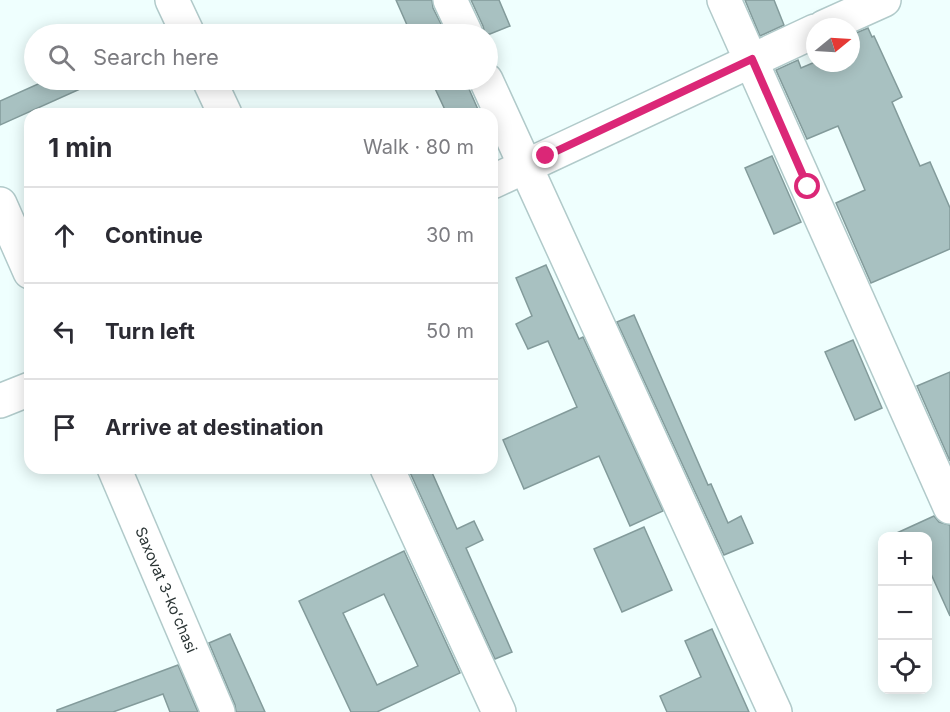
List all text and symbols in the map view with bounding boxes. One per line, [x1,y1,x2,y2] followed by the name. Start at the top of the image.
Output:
[806,18,860,72] north arrow
[24,24,498,90] search box
[45,41,78,74] icon: search
[93,44,219,70] text: Search here
[48,132,112,163] text: 1 min
[363,135,474,159] text: Walk · 80 m
[532,142,558,168] route end
[794,173,820,199] route start
[48,219,81,252] icon: ahead
[105,222,203,248] text: Continue
[426,223,474,247] text: 30 m
[48,315,81,348] icon: left
[105,318,195,344] text: Turn left
[426,319,474,343] text: 50 m
[48,411,81,444] icon: arrive
[105,414,324,440] text: Arrive at destination
[131,524,202,656] street label: Saxovat 3-koʻchasi
[878,532,932,694] map controls
[878,532,932,586] button: +
[878,586,932,640] button: −
[878,640,932,694] button: locate

